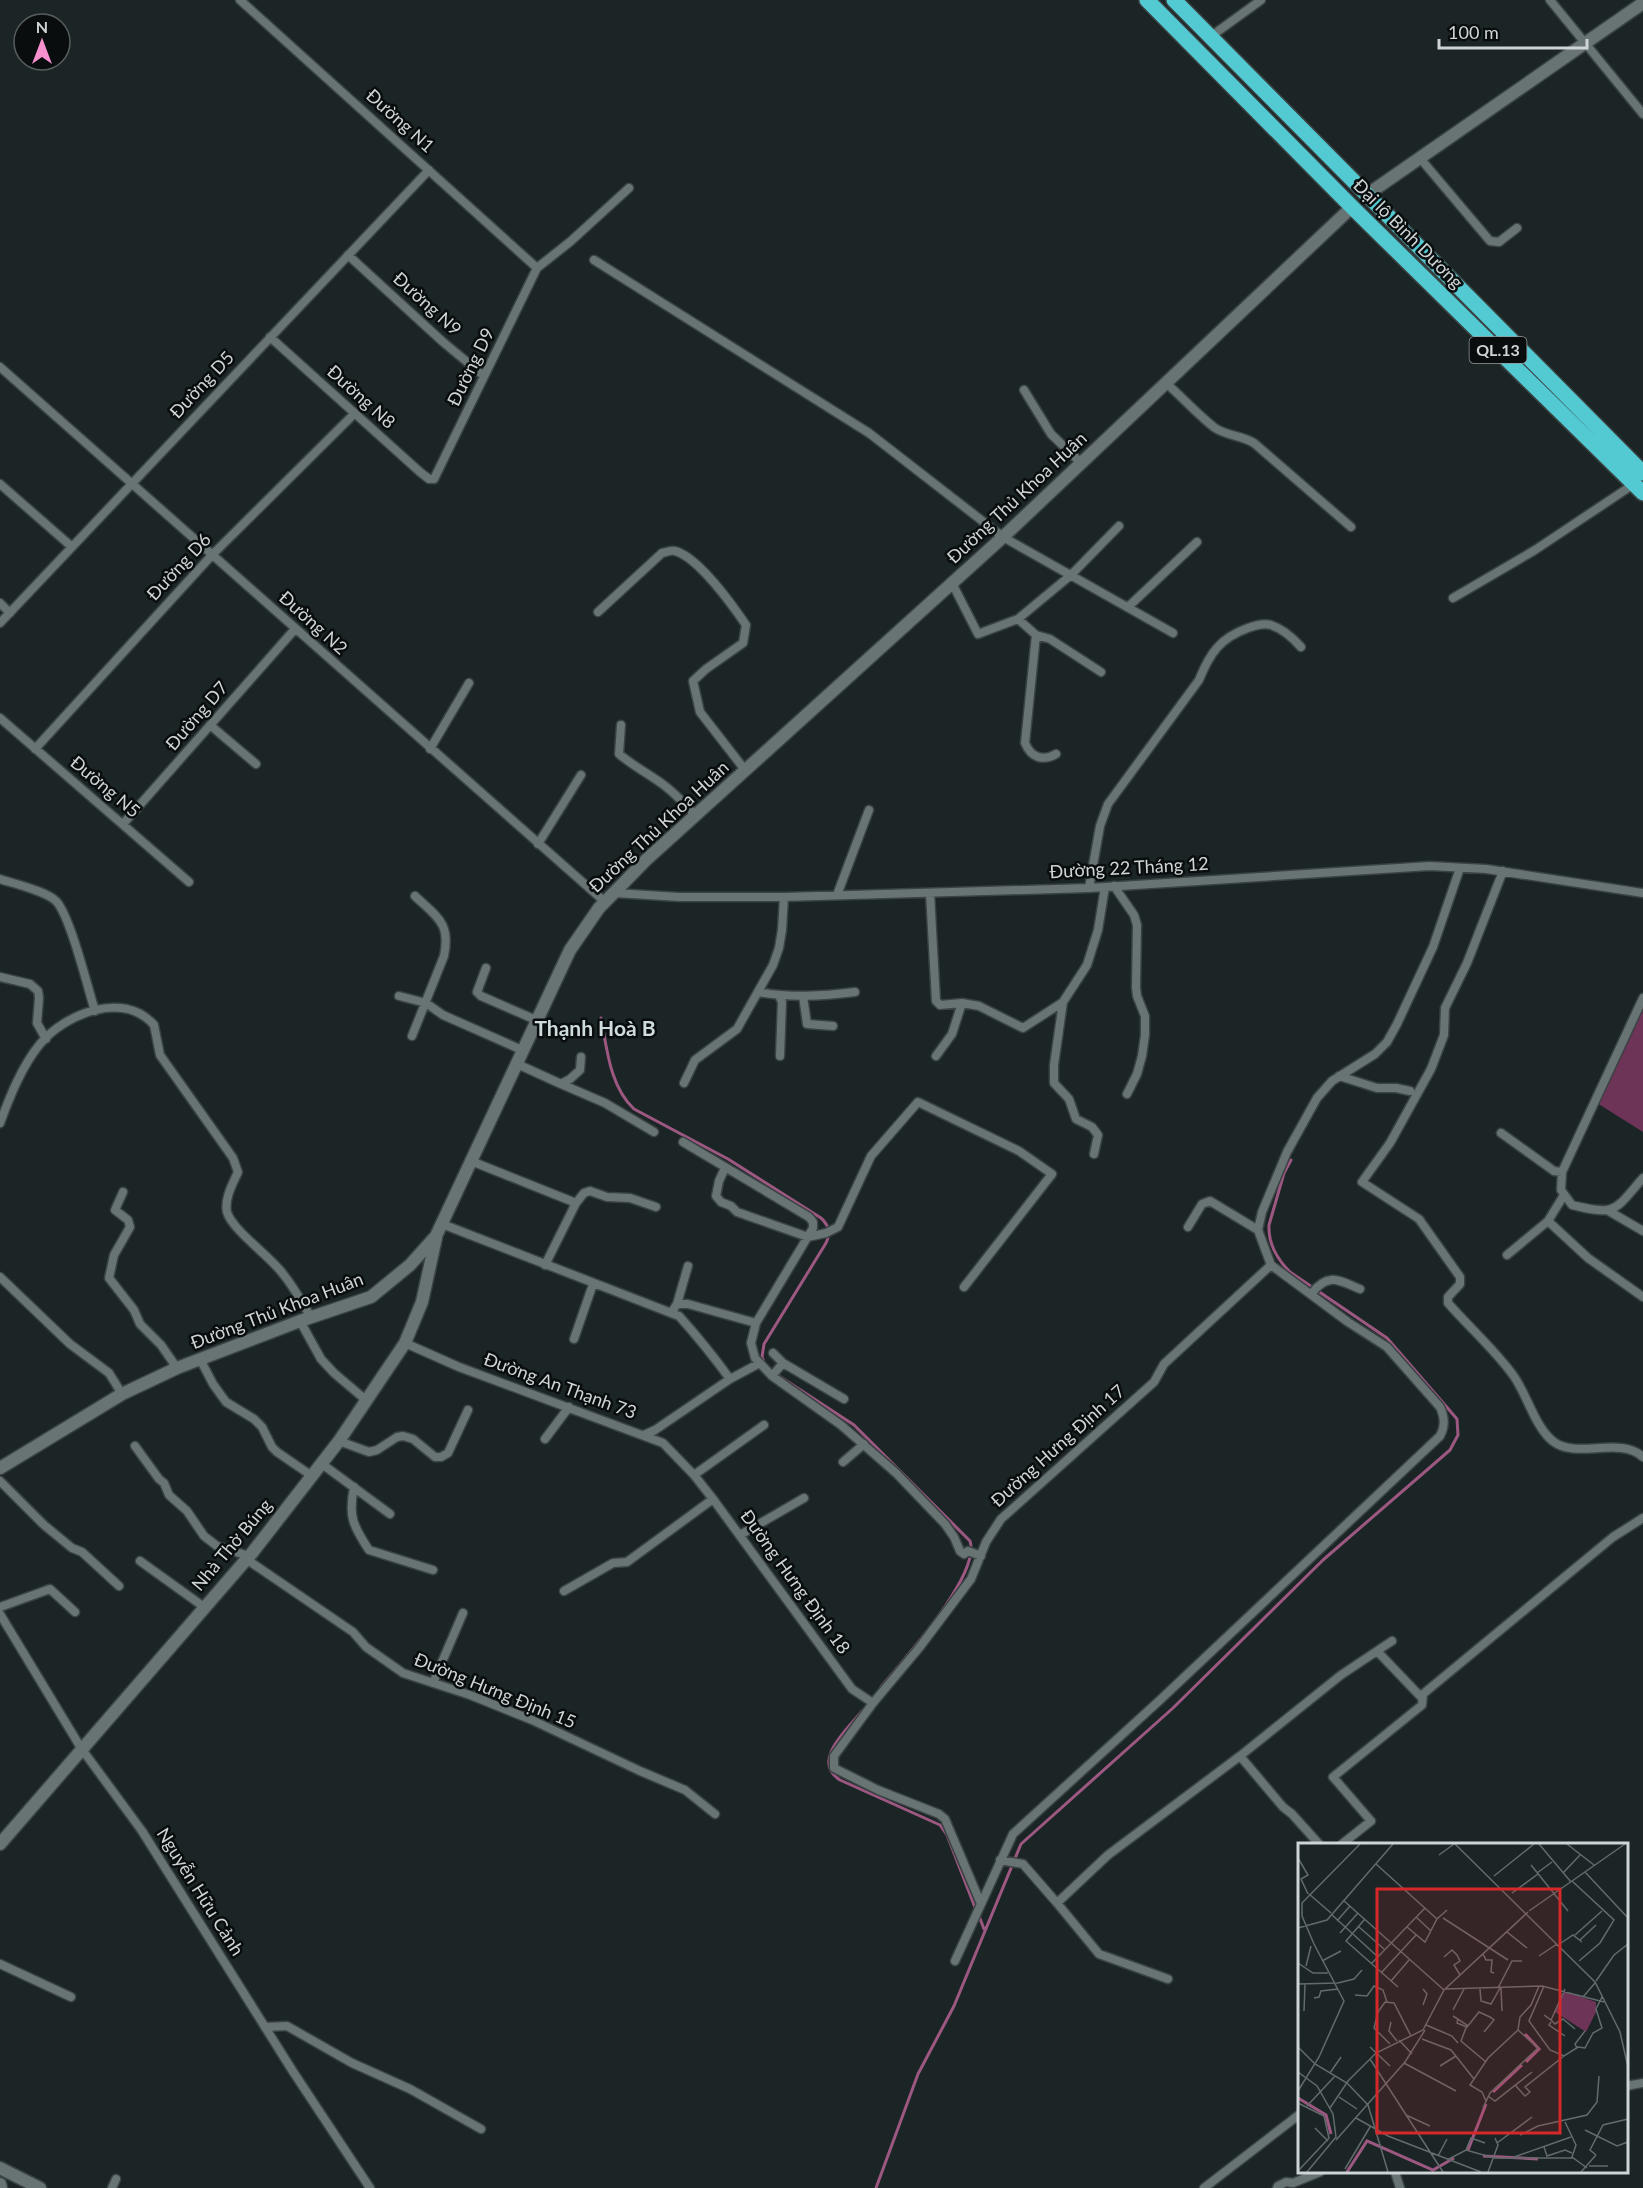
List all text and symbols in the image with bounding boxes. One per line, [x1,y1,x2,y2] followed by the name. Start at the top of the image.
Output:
[12,12,72,72] north arrow
[1439,12,1588,50] scale bar
[36,17,48,36] text: N
[1448,21,1499,43] text: 100 m
[362,84,439,157] street label: Đường N1
[1349,174,1468,293] street label: Đại lộ Bình Dương
[389,267,466,340] street label: Đường N9
[442,324,498,409] street label: Đường D9
[1470,337,1526,363] road number: QL.13
[165,346,238,423] street label: Đường D5
[323,360,400,433] street label: Đường N8
[942,427,1091,568] street label: Đường Thủ Khoa Huân
[142,528,215,605] street label: Đường D6
[275,586,352,659] street label: Đường N2
[160,676,232,754] street label: Đường D7
[66,751,145,822] street label: Đường N5
[584,756,733,897] street label: Đường Thủ Khoa Huân
[1049,852,1209,882] street label: Đường 22 Tháng 12
[534,1015,656,1040] district label: Thạnh Hoà B
[187,1267,366,1353] street label: Đường Thủ Khoa Huân
[481,1347,640,1423] street label: Đường An Thạnh 73
[986,1379,1129,1511] street label: Đường Hưng Định 17
[186,1494,276,1595] street label: Nhà Thờ Búng
[736,1505,855,1658] street label: Đường Hưng Định 18
[411,1648,580,1733] street label: Đường Hưng Định 15
[153,1823,249,1960] street label: Nguyễn Hữu Cảnh
[1298,1843,1628,2173] inset map

